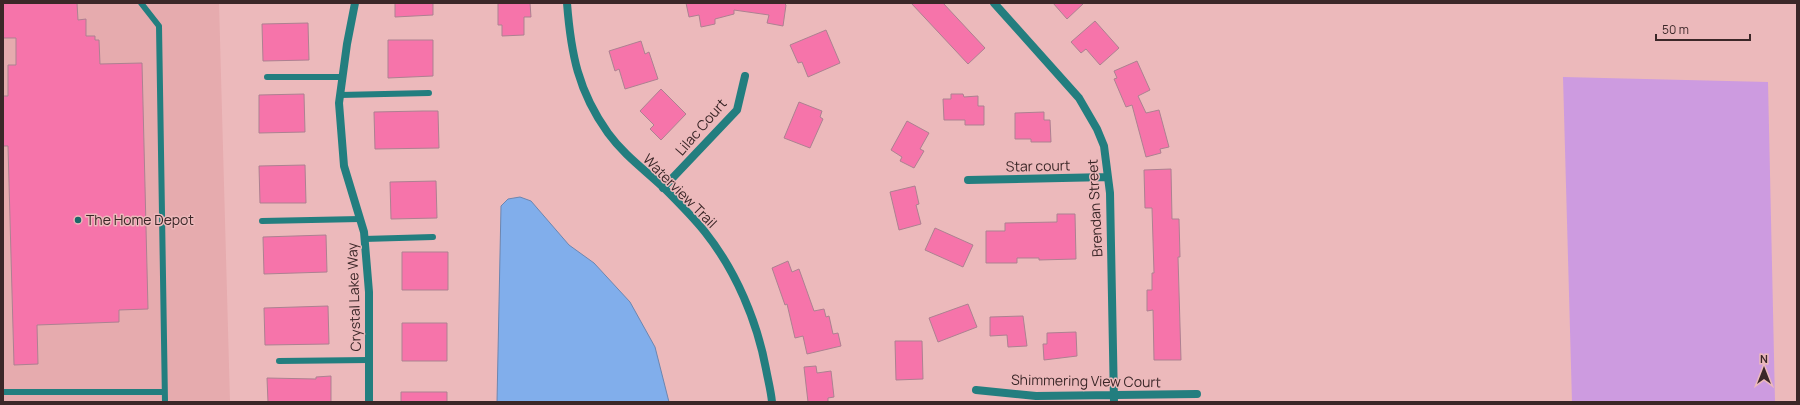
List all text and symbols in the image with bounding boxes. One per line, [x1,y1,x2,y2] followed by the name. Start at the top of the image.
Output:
[1656,16,1750,42] scale bar
[1662,21,1689,38] text: 50 m
[671,94,731,159] street label: Lilac Court
[639,150,721,232] street label: Waterview Trail
[1006,155,1071,176] street label: Star court
[1082,158,1107,257] street label: Brendan Street
[86,210,194,229] place label: The Home Depot
[73,215,83,225] marker: The Home Depot
[342,242,365,352] street label: Crystal Lake Way
[1744,349,1784,389] north arrow
[1760,351,1768,366] text: N
[1011,370,1162,391] street label: Shimmering View Court

